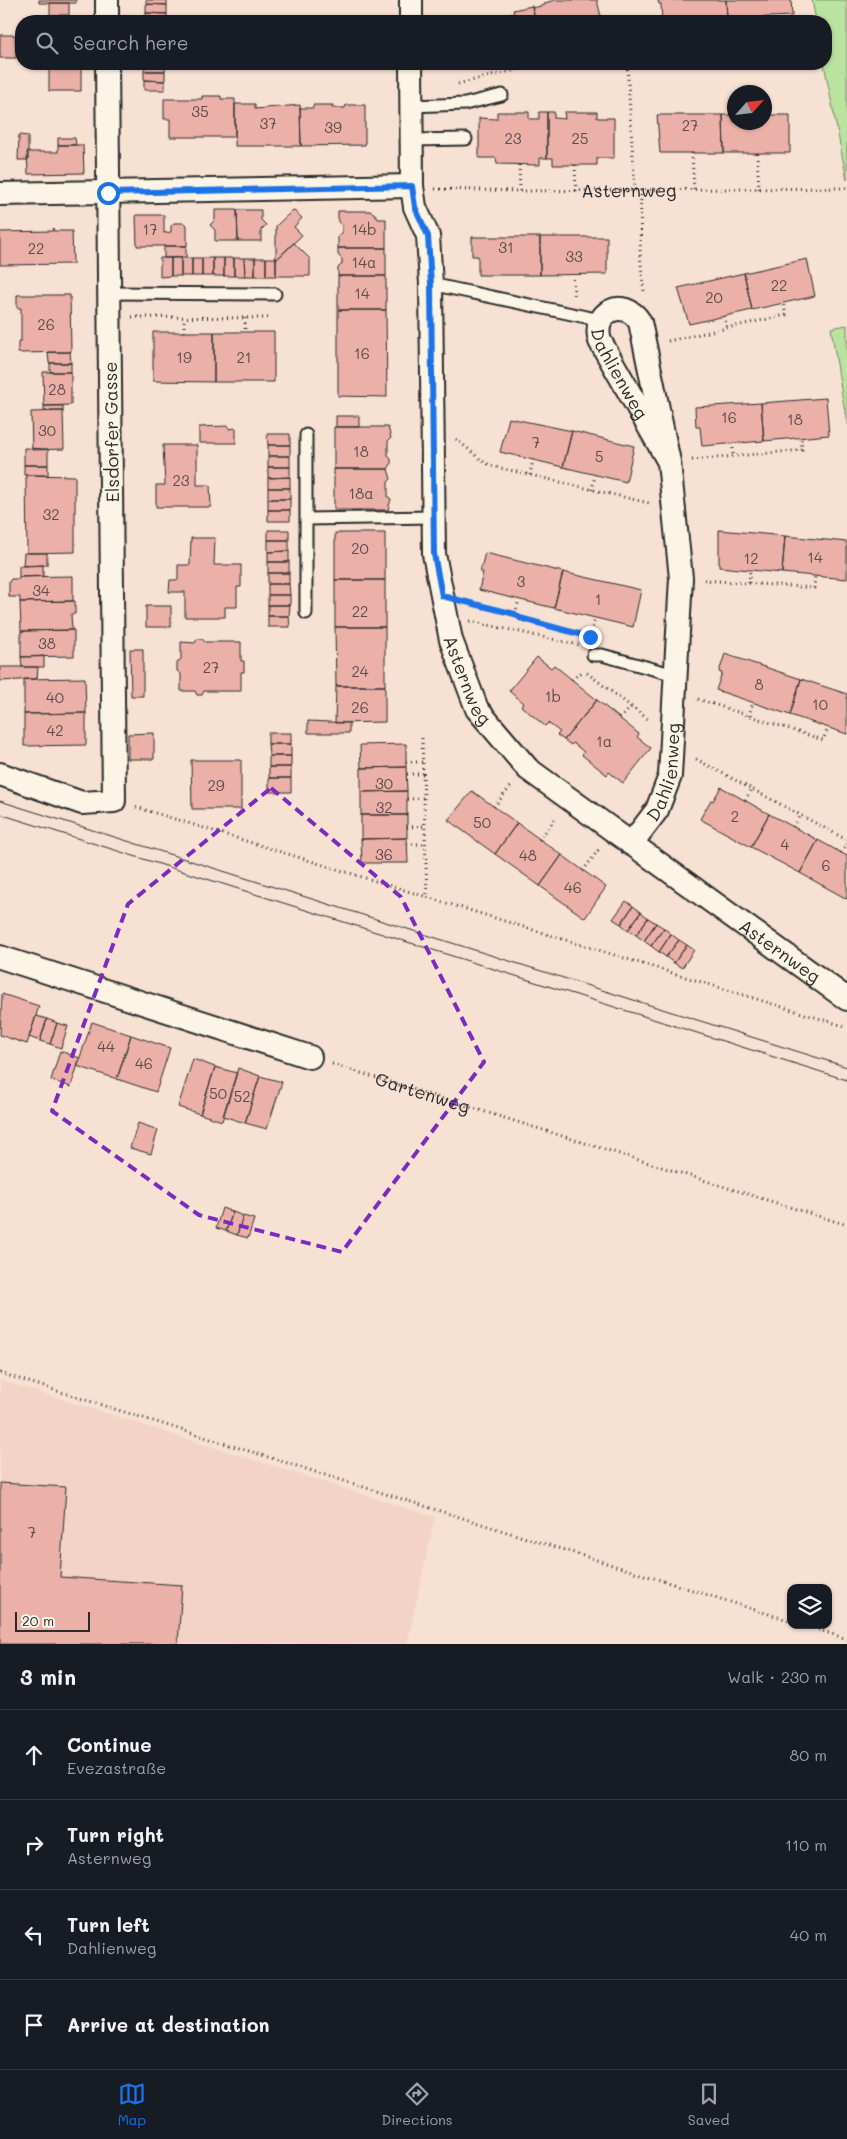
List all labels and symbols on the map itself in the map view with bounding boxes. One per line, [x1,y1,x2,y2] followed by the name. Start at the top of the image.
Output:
[727,85,772,130] north arrow
[191,101,209,121] house number: 35
[259,113,277,133] house number: 37
[682,115,698,135] house number: 27
[324,117,342,137] house number: 39
[504,128,522,148] house number: 23
[571,128,589,148] house number: 25
[581,178,677,202] street label: Asternweg
[97,182,120,205] route start
[142,219,158,239] house number: 17
[351,219,377,239] house number: 14b
[498,237,514,257] house number: 31
[28,238,44,258] house number: 22
[565,246,583,266] house number: 33
[352,252,376,272] house number: 14a
[771,275,787,295] house number: 22
[354,283,370,303] house number: 14
[705,287,723,307] house number: 20
[37,314,55,334] house number: 26
[586,327,654,423] street label: Dahlienweg
[354,343,370,363] house number: 16
[176,347,192,367] house number: 19
[236,347,252,367] house number: 21
[98,361,124,503] street label: Elsdorfer Gasse
[48,379,66,399] house number: 28
[721,407,737,427] house number: 16
[787,409,803,429] house number: 18
[38,420,56,440] house number: 30
[532,432,540,452] house number: 7
[353,441,369,461] house number: 18
[595,446,603,466] house number: 5
[172,470,190,490] house number: 23
[348,483,374,503] house number: 18a
[42,504,60,524] house number: 32
[351,538,369,558] house number: 20
[807,547,823,567] house number: 14
[743,548,759,568] house number: 12
[517,571,526,591] house number: 3
[32,580,50,600] house number: 34
[595,589,601,609] house number: 1
[352,601,368,621] house number: 22
[579,626,602,649] route end
[438,632,497,730] street label: Asternweg
[38,633,56,653] house number: 38
[203,657,219,677] house number: 27
[351,661,369,681] house number: 24
[754,674,764,694] house number: 8
[545,686,561,706] house number: 1b
[46,687,64,707] house number: 40
[812,694,828,714] house number: 10
[351,697,369,717] house number: 26
[46,720,64,740] house number: 42
[641,722,685,826] street label: Dahlienweg
[596,731,612,751] house number: 1a
[375,773,393,793] house number: 30
[207,775,225,795] house number: 29
[375,797,393,817] house number: 32
[731,806,739,826] house number: 2
[473,812,491,832] house number: 50
[781,834,790,854] house number: 4
[375,844,393,864] house number: 36
[519,845,537,865] house number: 48
[821,855,831,875] house number: 6
[564,877,582,897] house number: 46
[735,913,826,988] street label: Asternweg
[97,1036,115,1056] house number: 44
[135,1053,153,1073] house number: 46
[372,1066,473,1118] street label: Gartenweg
[209,1083,227,1103] house number: 50
[233,1086,251,1106] house number: 52
[28,1522,36,1542] house number: 7
[15,1609,90,1632] scale bar

